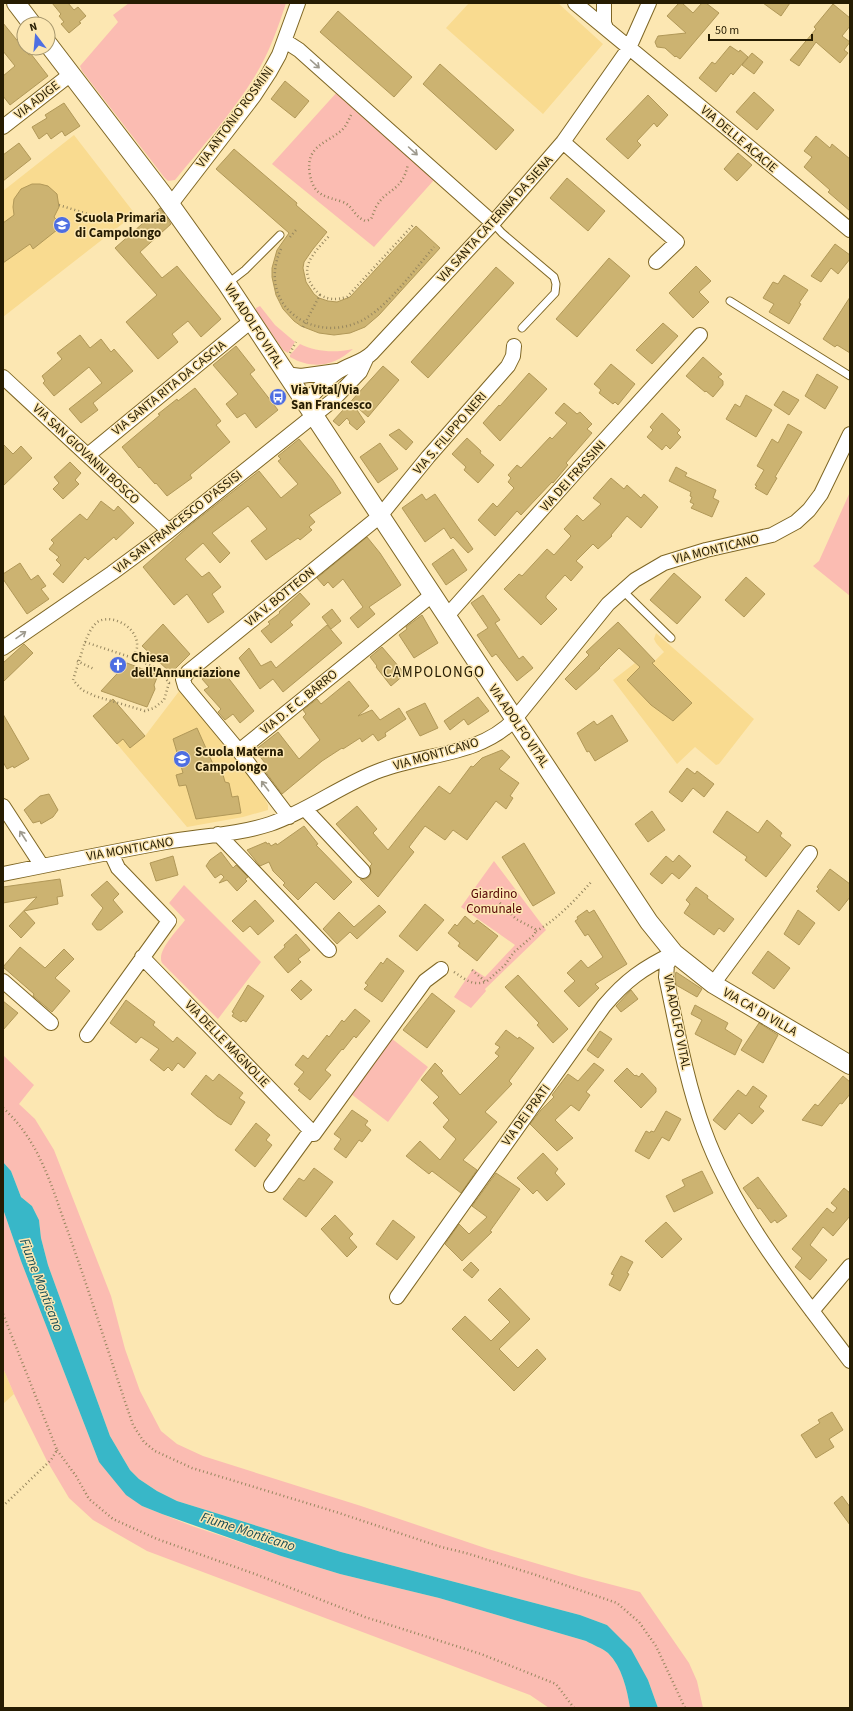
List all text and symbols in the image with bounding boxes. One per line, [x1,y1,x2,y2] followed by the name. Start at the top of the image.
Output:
[16,16,56,56] north arrow
[709,16,812,42] scale bar
[28,19,39,35] text: N
[715,22,739,39] text: 50 m
[310,60,321,69] one-way arrow
[192,63,278,171] street label: VIA ANTONIO ROSMINI
[11,76,64,123] street label: VIA ADIGE
[697,101,782,177] street label: VIA DELLE ACACIE
[407,146,418,155] one-way arrow
[433,151,558,286] street label: VIA SANTA CATERINA DA SIENA
[75,209,166,242] place label: Scuola Primaria di Campolongo
[52,215,72,235] school or university icon: Scuola Primaria di Campolongo
[220,280,288,372] street label: VIA ADOLFO VITAL
[108,336,231,440] street label: VIA SANTA RITA DA CASCIA
[290,381,372,414] place label: Via Vital/Via San Francesco
[268,387,288,407] bus stop icon: Via Vital/Via San Francesco
[409,388,491,478] street label: VIA S. FILIPPO NERI
[29,400,143,508] street label: VIA SAN GIOVANNI BOSCO
[536,436,610,516] street label: VIA DEI FRASSINI
[110,466,246,578] street label: VIA SAN FRANCESCO D'ASSISI
[671,530,761,568] street label: VIA MONTICANO
[241,563,319,631] street label: VIA V. BOTTEON
[15,631,26,639] one-way arrow
[131,649,240,682] place label: Chiesa dell'Annunciazione
[108,655,128,675] church icon: Chiesa dell'Annunciazione
[383,662,485,683] district label: CAMPOLONGO
[257,665,341,739] street label: VIA D. E C. BARRO
[484,681,554,771] street label: VIA ADOLFO VITAL
[391,733,481,775] street label: VIA MONTICANO
[195,743,284,776] place label: Scuola Materna Campolongo
[172,749,192,769] school or university icon: Scuola Materna Campolongo
[261,780,269,791] one-way arrow
[18,830,26,842] one-way arrow
[85,832,175,866] street label: VIA MONTICANO
[466,885,522,918] park label: Giardino Comunale
[659,973,695,1071] street label: VIA ADOLFO VITAL
[719,983,801,1041] street label: VIA CA' DI VILLA
[181,996,273,1092] street label: VIA DELLE MAGNOLIE
[498,1081,554,1149] street label: VIA DEI PRATI
[14,1236,68,1334] water label: Fiume Monticano
[198,1507,298,1557] water label: Fiume Monticano

